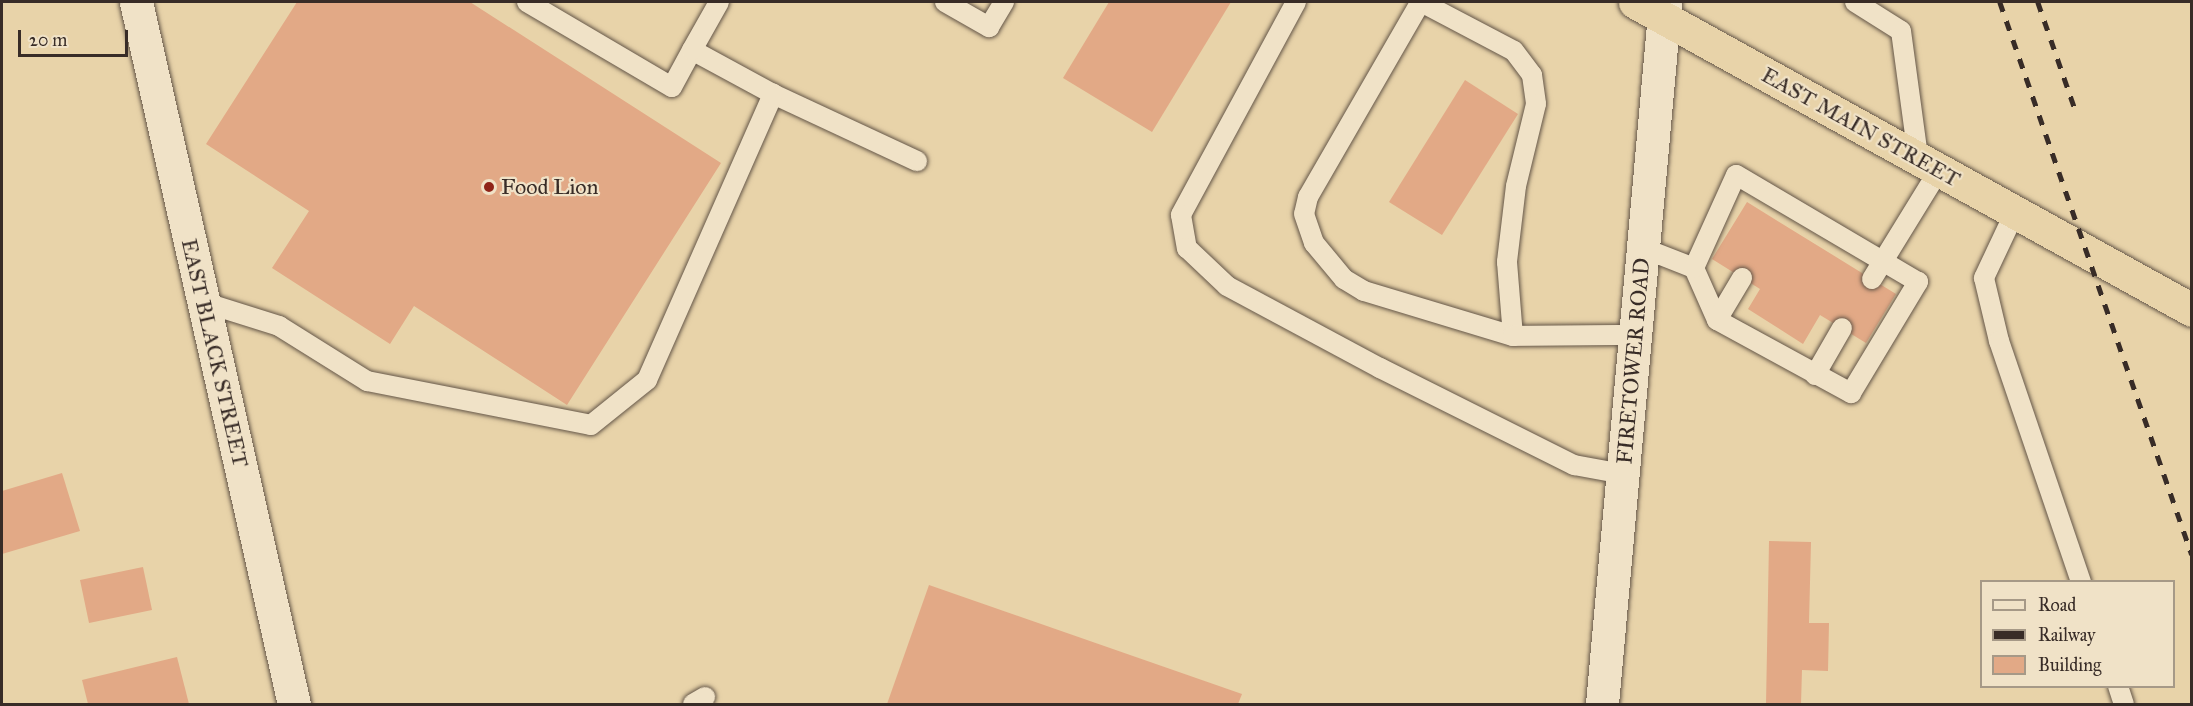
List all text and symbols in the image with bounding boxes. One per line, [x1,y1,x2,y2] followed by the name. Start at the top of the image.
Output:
[21,18,130,56] scale bar
[29,29,67,51] text: 20 m
[1757,61,1965,193] street label: EAST MAIN STREET
[501,174,599,200] place label: Food Lion
[482,180,496,194] marker: Food Lion
[176,236,254,470] street label: EAST BLACK STREET
[1611,257,1655,465] street label: FIRETOWER ROAD
[1980,580,2175,688] legend
[2038,594,2076,616] text: Road
[2038,624,2095,646] text: Railway
[2038,654,2101,676] text: Building

